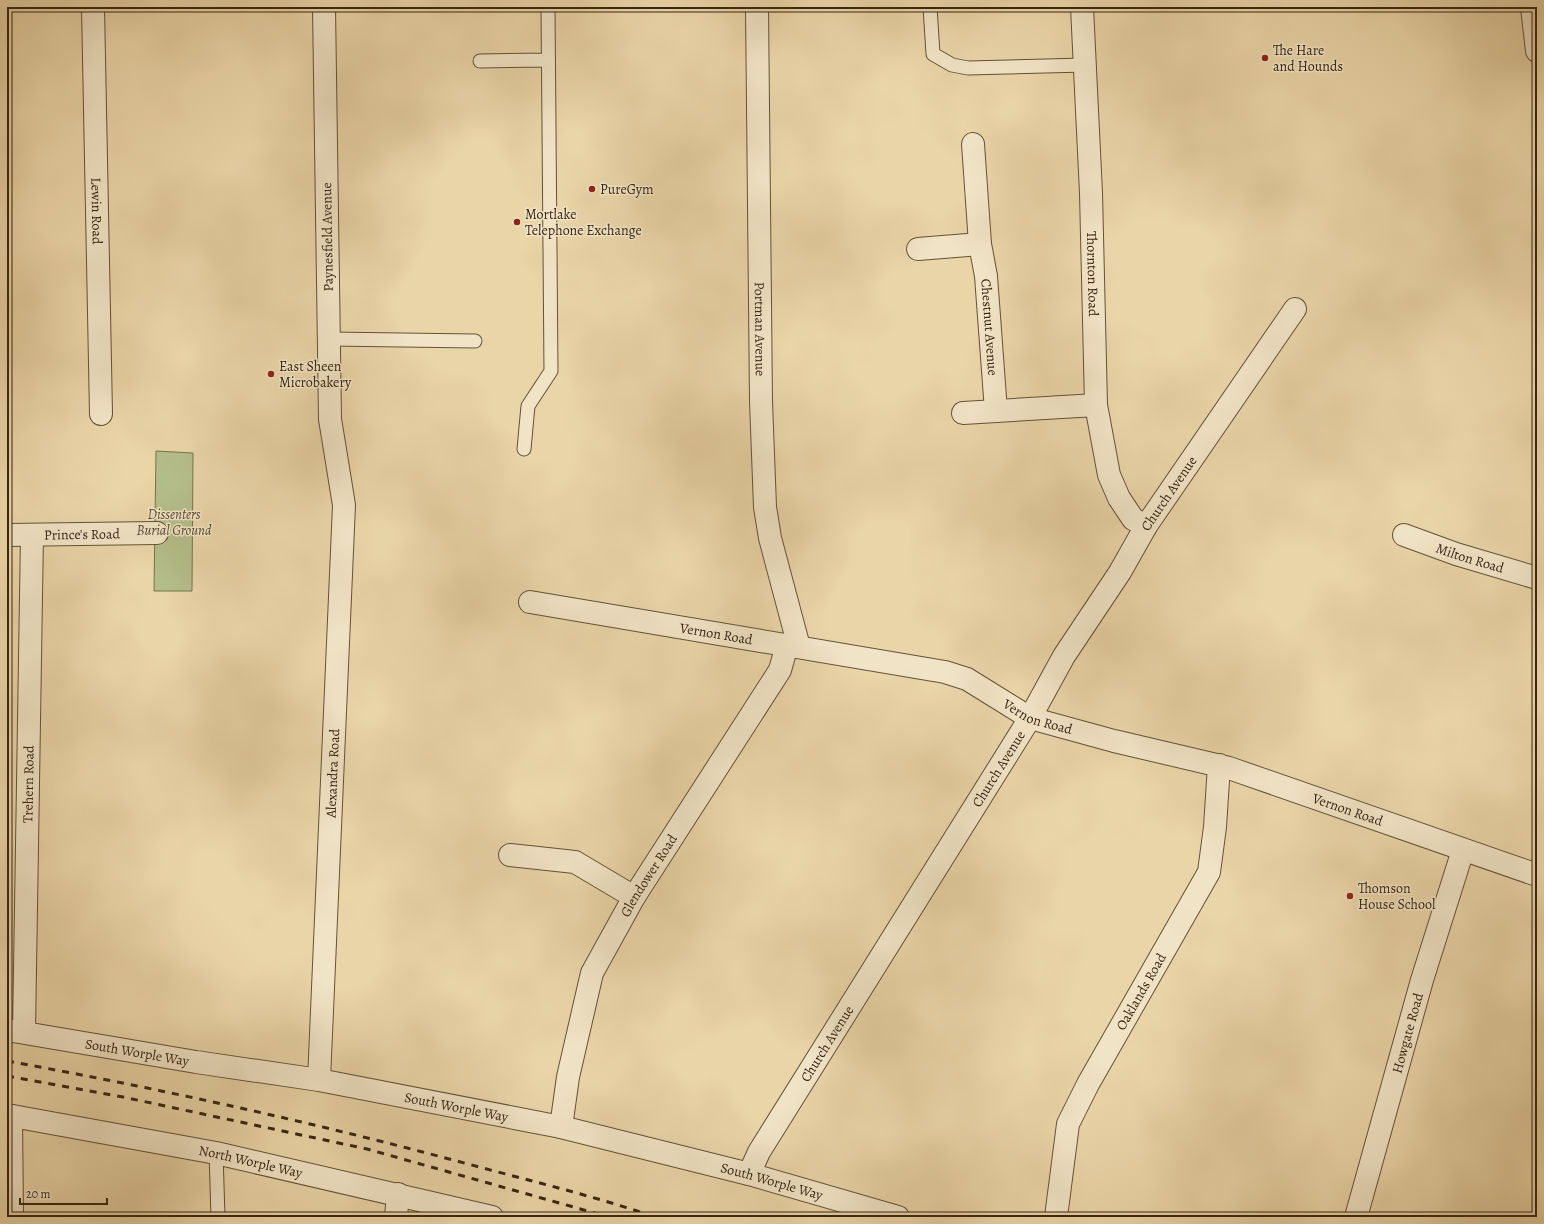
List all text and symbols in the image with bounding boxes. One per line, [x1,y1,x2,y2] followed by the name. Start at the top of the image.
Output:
[1273,41,1343,76] place label: The Hare and Hounds
[1260,53,1270,63] marker: The Hare and Hounds
[86,177,107,245] street label: Lewin Road
[600,180,654,199] place label: PureGym
[317,182,338,292] street label: Paynesfield Avenue
[587,184,597,194] marker: PureGym
[525,205,642,240] place label: Mortlake Telephone Exchange
[512,217,522,227] marker: Mortlake Telephone Exchange
[1082,231,1103,317] street label: Thornton Road
[976,278,1002,376] street label: Chestnut Avenue
[750,282,770,376] street label: Portman Avenue
[279,357,352,392] place label: East Sheen Microbakery
[266,369,276,379] marker: East Sheen Microbakery
[1136,452,1201,535] street label: Church Avenue
[136,505,212,540] park label: Dissenters Burial Ground
[44,524,121,545] street label: Prince's Road
[1433,538,1507,578] street label: Milton Road
[677,618,755,649] street label: Vernon Road
[999,694,1075,739] street label: Vernon Road
[968,727,1030,811] street label: Church Avenue
[321,728,344,819] street label: Alexandra Road
[18,745,39,823] street label: Trehern Road
[1309,788,1386,831] street label: Vernon Road
[616,830,682,920] street label: Glendower Road
[1358,879,1436,914] place label: Thomson House School
[1345,891,1355,901] marker: Thomson House School
[1112,949,1171,1034] street label: Oaklands Road
[1387,990,1428,1076] street label: Howgate Road
[796,1002,858,1086] street label: Church Avenue
[84,1034,191,1071] street label: South Worple Way
[403,1088,511,1127] street label: South Worple Way
[197,1141,305,1183] street label: North Worple Way
[718,1158,826,1205] street label: South Worple Way
[20,1180,107,1206] scale bar
[26,1186,50,1202] text: 20 m

